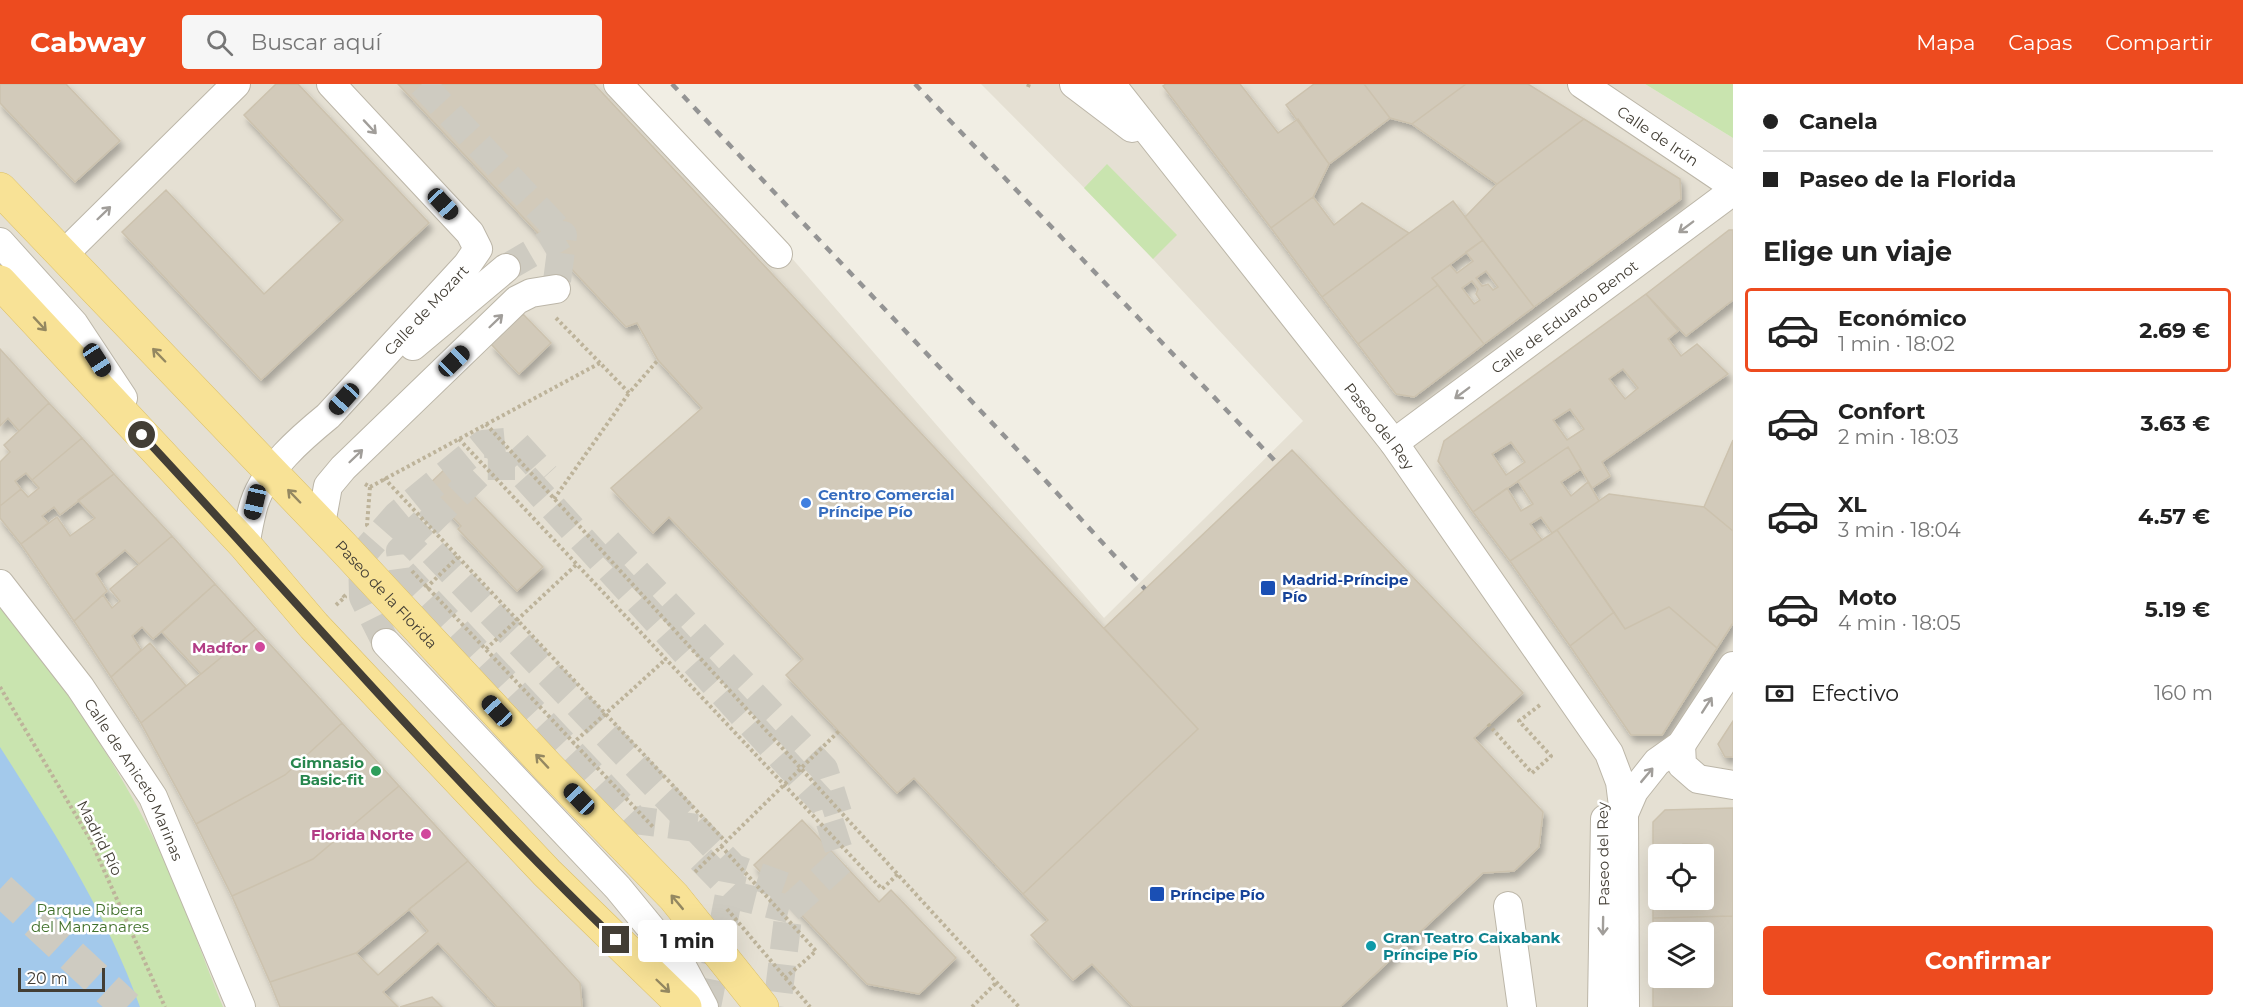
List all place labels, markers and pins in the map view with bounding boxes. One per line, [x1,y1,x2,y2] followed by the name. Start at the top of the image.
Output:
[818,485,954,521] place label: Centro Comercial Príncipe Pío
[799,496,813,510] marker: Centro Comercial Príncipe Pío
[1282,570,1408,606] place label: Madrid-Príncipe Pío
[1259,579,1277,597] marker: Madrid-Príncipe Pío
[192,638,249,657] place label: Madfor
[253,640,267,654] marker: Madfor
[290,753,364,789] place label: Gimnasio Basic-fit
[369,764,383,778] marker: Gimnasio Basic-fit
[311,825,414,844] place label: Florida Norte
[419,827,433,841] marker: Florida Norte
[1148,885,1166,903] marker: Príncipe Pío
[1170,885,1265,904] place label: Príncipe Pío
[1383,928,1561,964] place label: Gran Teatro Caixabank Príncipe Pío
[1364,939,1378,953] marker: Gran Teatro Caixabank Príncipe Pío

